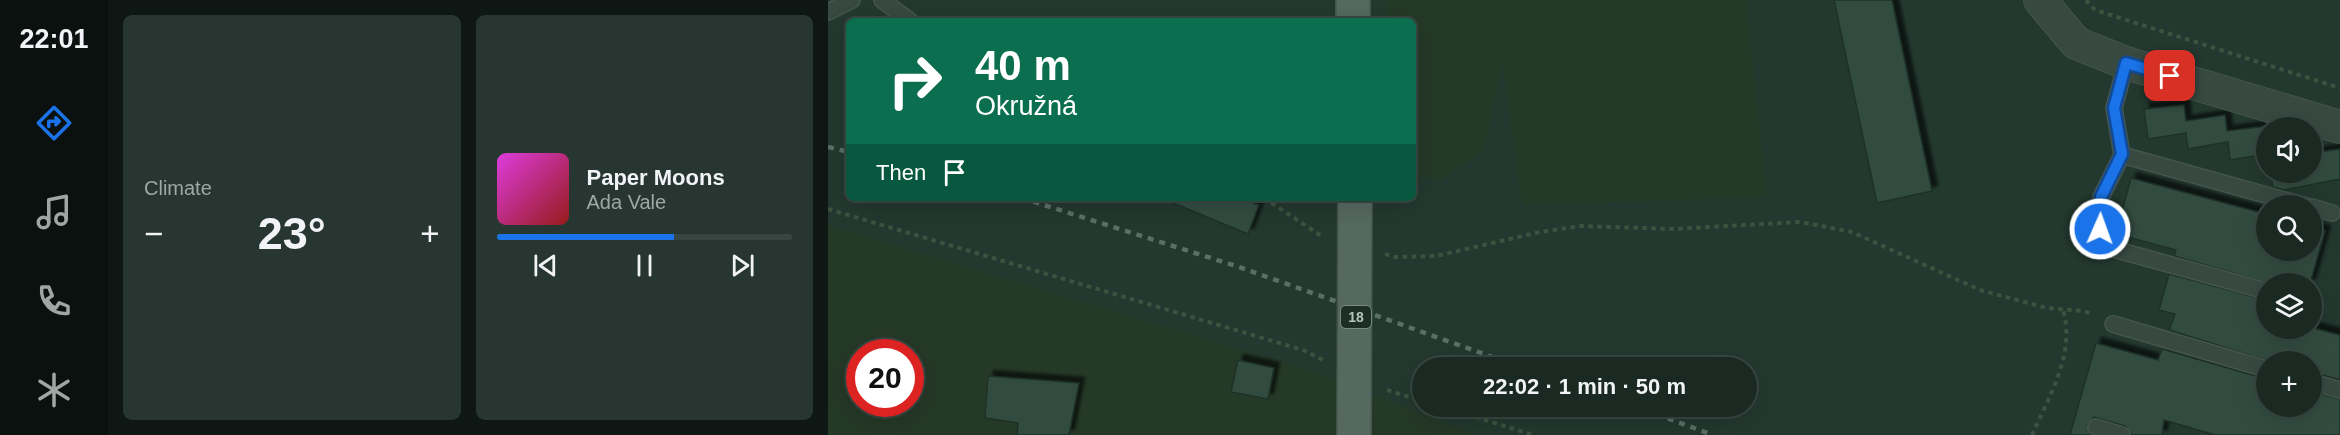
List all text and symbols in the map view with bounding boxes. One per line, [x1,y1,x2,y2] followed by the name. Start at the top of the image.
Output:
[19,24,89,54] text: 22:01
[876,42,954,120] icon: right
[975,42,1071,89] text: 40 m
[2144,50,2195,101] pin
[2153,59,2186,92] icon: arrive
[975,91,1077,121] text: Okružná
[33,102,75,144] icon: directions
[2256,117,2322,417] map controls
[2256,117,2322,183] button: sound
[938,156,971,189] icon: arrive
[876,160,926,185] text: Then
[587,165,725,190] text: Paper Moons
[144,177,212,199] text: Climate
[33,191,75,233] icon: music
[587,191,666,213] text: Ada Vale
[2256,195,2322,261] button: search
[2068,197,2132,261] position arrow
[258,208,326,259] text: 23°
[144,215,163,252] text: −
[420,215,440,252] text: +
[529,249,562,282] icon: previous
[628,249,661,282] icon: pause
[726,249,759,282] icon: next
[2256,273,2322,339] button: layers
[33,280,75,322] icon: phone
[1341,306,1371,328] road number: 18
[846,339,924,417] speed limit sign: 20
[2256,351,2322,417] button: +
[33,369,75,411] icon: climate
[1483,374,1686,399] text: 22:02 · 1 min · 50 m

